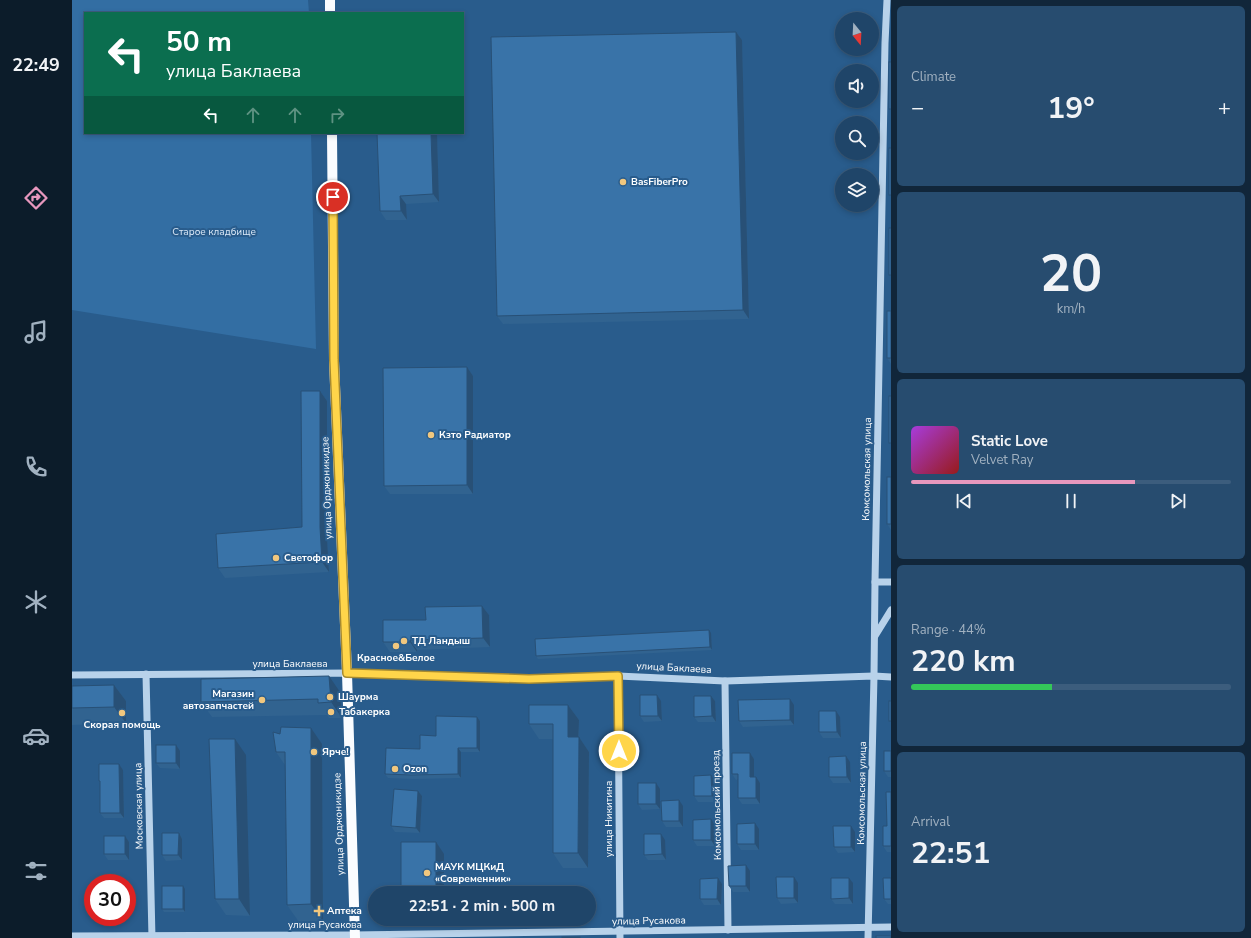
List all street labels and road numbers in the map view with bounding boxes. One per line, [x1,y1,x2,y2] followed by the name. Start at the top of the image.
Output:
[859,417,875,521] street label: Комсомольская улица
[318,436,336,540] street label: улица Орджоникидзе
[252,657,328,671] street label: улица Баклаева
[636,659,712,677] street label: улица Баклаева
[854,741,870,845] street label: Комсомольская улица
[709,750,725,860] street label: Комсомольский проезд
[131,763,147,849] street label: Московская улица
[330,772,348,876] street label: улица Орджоникидзе
[602,781,616,857] street label: улица Никитина
[612,913,686,929] street label: улица Русакова
[288,918,362,932] street label: улица Русакова

